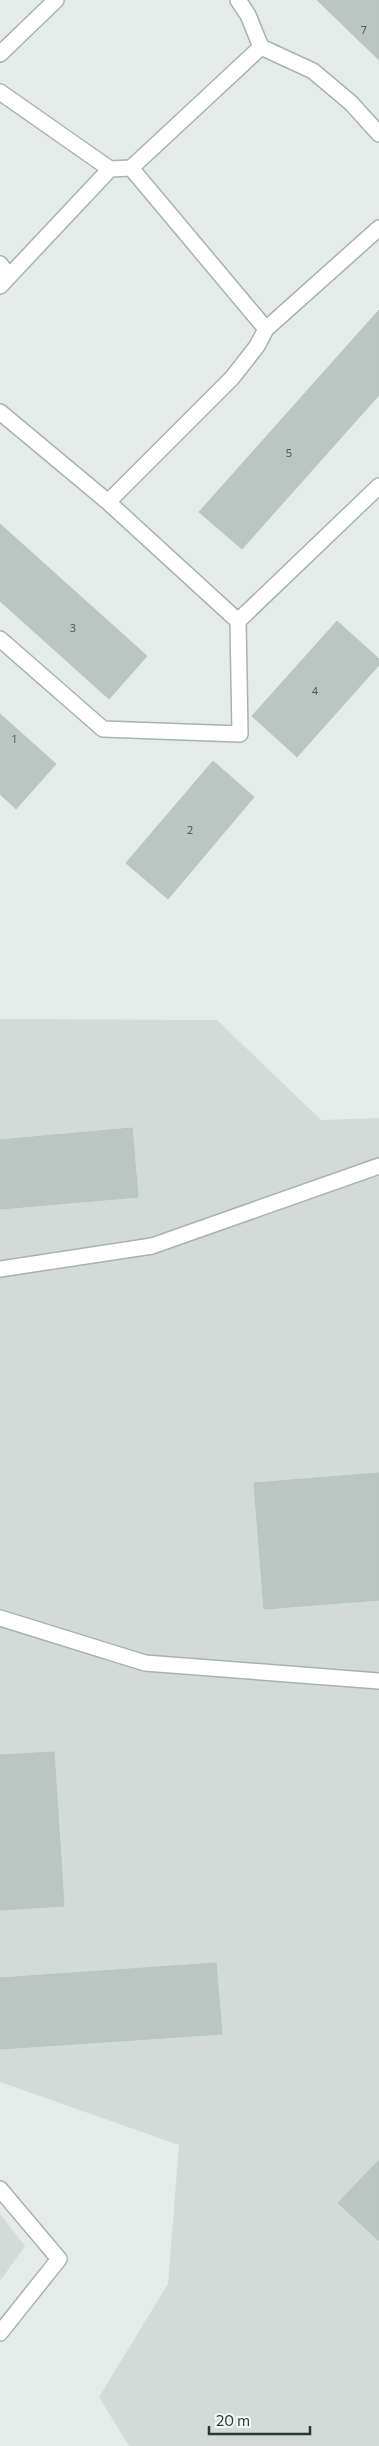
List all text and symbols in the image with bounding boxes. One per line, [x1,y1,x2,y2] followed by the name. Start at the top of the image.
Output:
[361,23,367,36] house number: 7
[286,446,292,459] house number: 5
[70,621,76,634] house number: 3
[312,684,319,697] house number: 4
[12,732,16,745] house number: 1
[187,823,193,836] house number: 2
[209,2404,310,2436] scale bar
[216,2411,250,2429] text: 20 m

